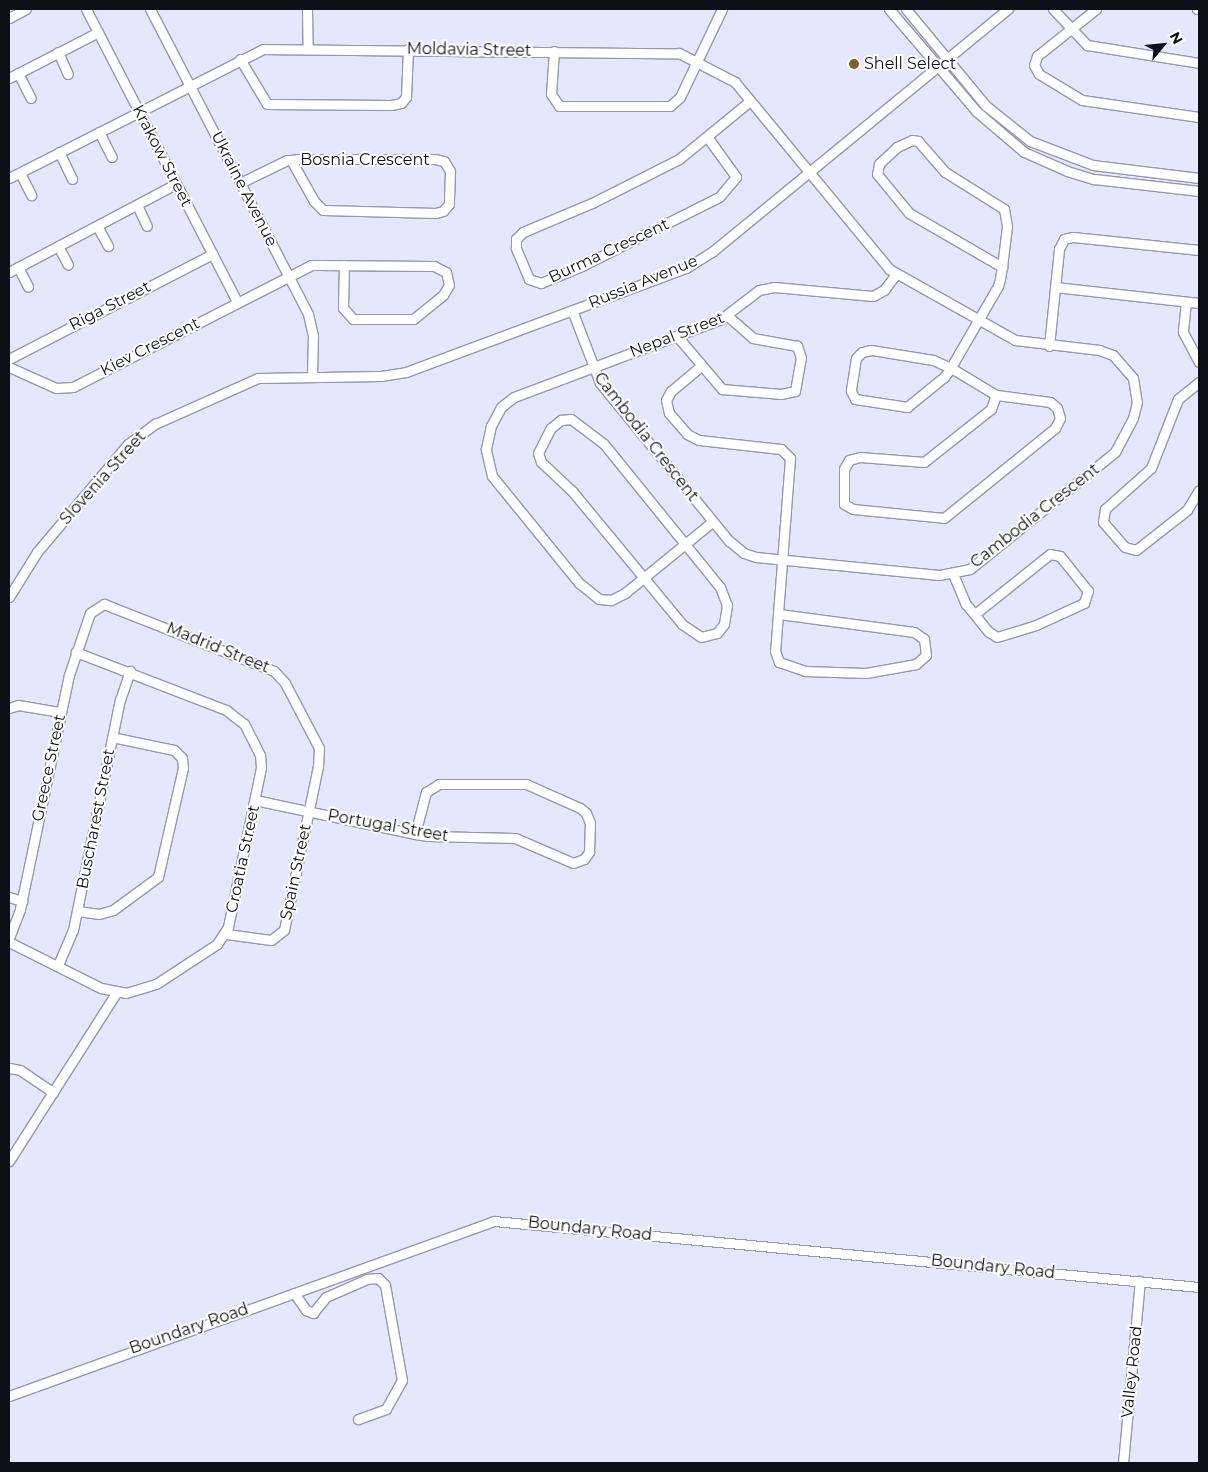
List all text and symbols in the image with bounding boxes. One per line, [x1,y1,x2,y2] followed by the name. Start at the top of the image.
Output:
[1138,20,1188,70] north arrow
[1166,29,1187,47] text: N
[406,39,532,61] street label: Moldavia Street
[864,54,956,74] place label: Shell Select
[848,58,860,70] marker: Shell Select
[128,102,196,210] street label: Krakow Street
[207,128,281,250] street label: Ukraine Avenue
[300,150,430,170] street label: Bosnia Crescent
[546,215,672,287] street label: Burma Crescent
[586,251,700,313] street label: Russia Avenue
[66,277,154,335] street label: Riga Street
[627,308,727,362] street label: Nepal Street
[97,314,203,380] street label: Kiev Crescent
[590,369,702,505] street label: Cambodia Crescent
[56,427,150,529] street label: Slovenia Street
[967,460,1103,572] street label: Cambodia Crescent
[164,619,272,677] street label: Madrid Street
[28,713,70,823] street label: Greece Street
[73,747,119,891] street label: Buscharest Street
[222,803,264,915] street label: Croatia Street
[326,806,450,846] street label: Portugal Street
[276,822,316,922] street label: Spain Street
[527,1213,653,1245] street label: Boundary Road
[930,1251,1056,1283] street label: Boundary Road
[127,1300,251,1358] street label: Boundary Road
[1118,1325,1146,1419] street label: Valley Road

